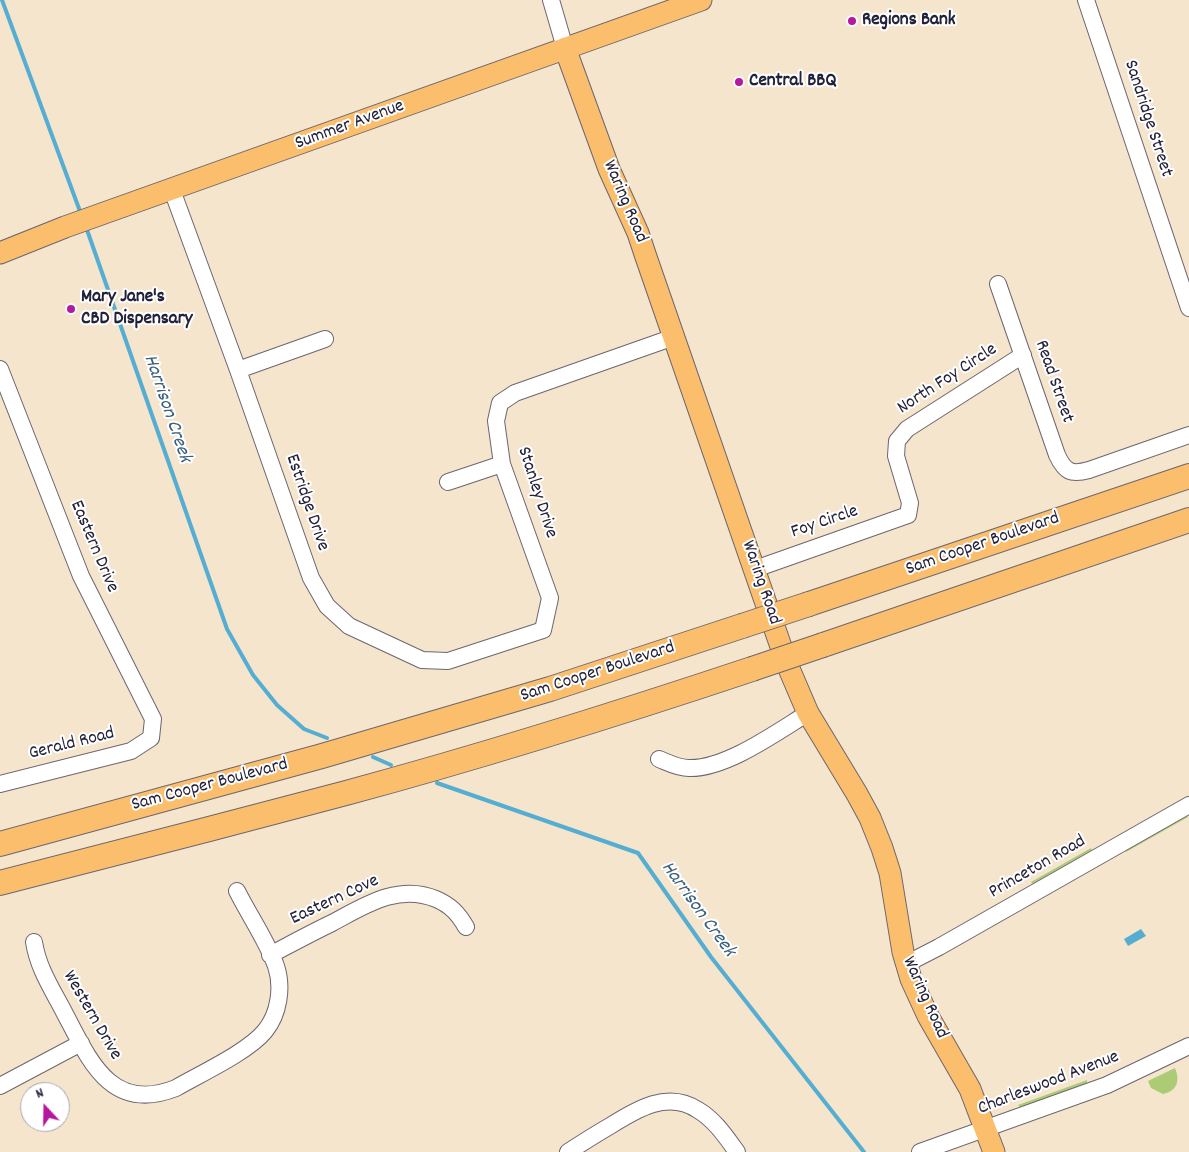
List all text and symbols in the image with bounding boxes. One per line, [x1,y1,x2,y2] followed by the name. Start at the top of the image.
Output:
[862,10,955,32] place label: Regions Bank
[846,15,858,27] marker: Regions Bank
[1117,58,1177,180] street label: Sandridge Street
[749,71,836,93] place label: Central BBQ
[733,76,745,88] marker: Central BBQ
[292,96,408,156] street label: Summer Avenue
[596,157,652,247] street label: Waring Road
[81,287,192,331] place label: Mary Jane's CBD Dispensary
[65,303,77,315] marker: Mary Jane's CBD Dispensary
[1028,338,1078,426] street label: Read Street
[894,339,1002,421] street label: North Foy Circle
[136,352,196,466] water label: Harrison Creek
[511,444,561,542] street label: Stanley Drive
[279,452,333,554] street label: Estridge Drive
[63,498,123,596] street label: Eastern Drive
[788,501,862,545] street label: Foy Circle
[903,508,1063,582] street label: Sam Cooper Boulevard
[735,538,785,628] street label: Waring Road
[518,637,678,709] street label: Sam Cooper Boulevard
[27,723,117,767] street label: Gerald Road
[129,754,291,818] street label: Sam Cooper Boulevard
[986,831,1090,905] street label: Princeton Road
[654,857,740,963] water label: Harrison Creek
[287,871,383,931] street label: Eastern Cove
[896,953,952,1043] street label: Waring Road
[56,967,126,1065] street label: Western Drive
[975,1047,1123,1121] street label: Charleswood Avenue
[20,1082,70,1132] north arrow
[33,1083,47,1105] text: N

